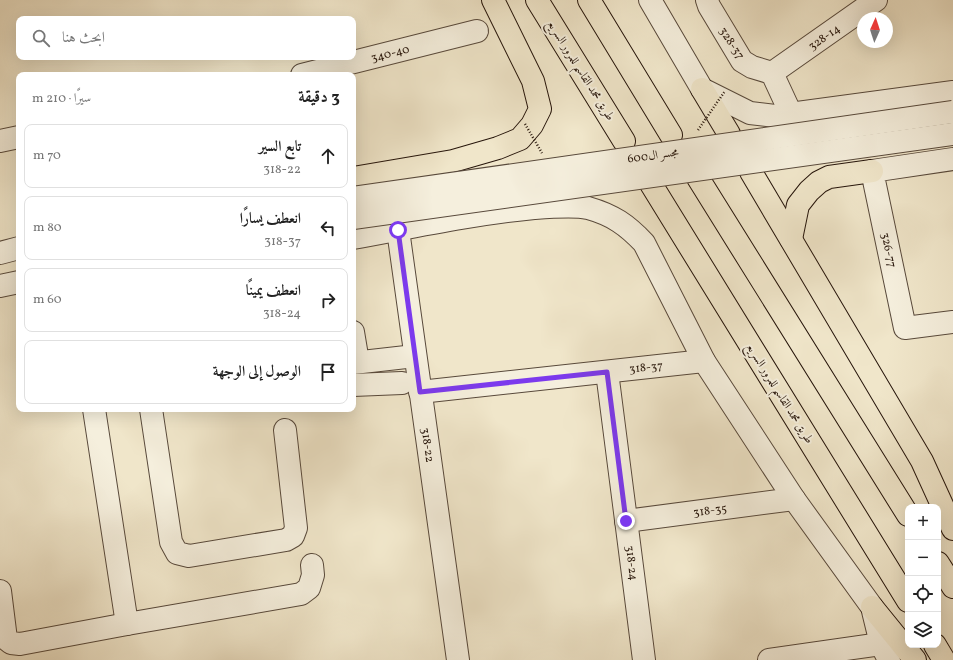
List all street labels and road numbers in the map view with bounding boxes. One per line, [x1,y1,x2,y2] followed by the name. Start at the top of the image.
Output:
[540,17,618,126] street label: طريق محمد القاسم للمرور السريع
[805,21,844,55] street label: 328-14
[715,24,748,63] street label: 328-37
[369,41,411,66] street label: 340-40
[627,144,680,167] street label: مجسر ال600
[876,231,900,270] street label: 326-77
[739,340,817,449] street label: طريق محمد القاسم للمرور السريع
[628,358,664,378] street label: 318-37
[417,427,437,463] street label: 318-22
[692,501,728,521] street label: 318-35
[621,545,641,582] street label: 318-24

